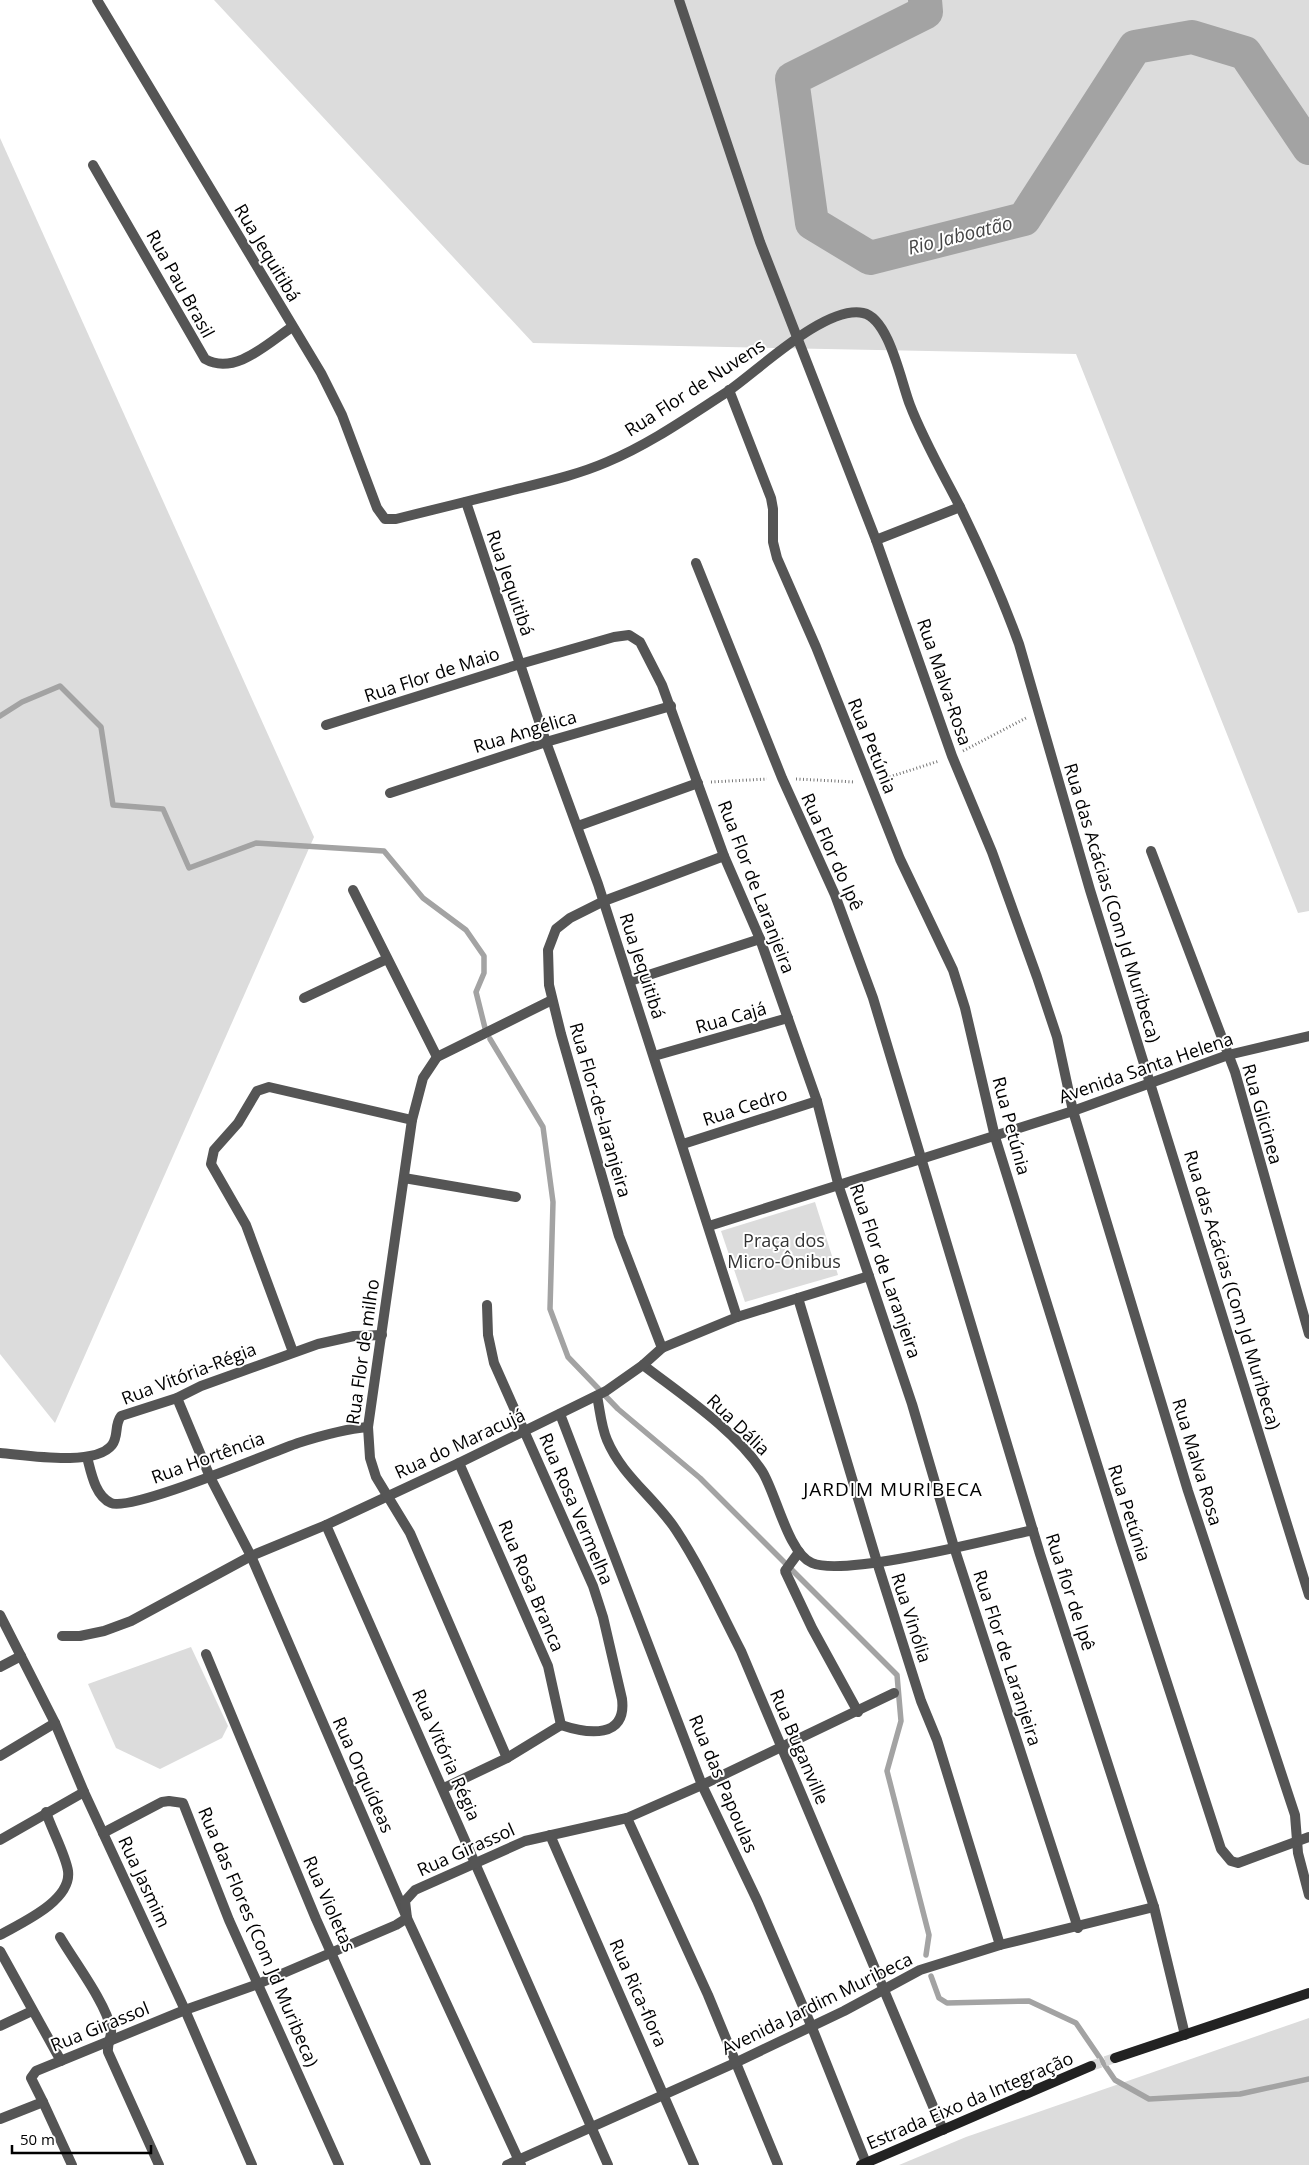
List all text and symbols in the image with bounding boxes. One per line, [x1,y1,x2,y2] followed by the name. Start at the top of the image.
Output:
[229,199,307,306] street label: Rua Jequitibá
[905,209,1015,261] water label: Rio Jaboatão
[141,225,220,342] street label: Rua Pau Brasil
[620,333,769,442] street label: Rua Flor de Nuvens
[482,527,540,639] street label: Rua Jequitibá
[912,615,978,748] street label: Rua Malva-Rosa
[361,641,502,707] street label: Rua Flor de Maio
[843,694,903,797] street label: Rua Petúnia
[470,704,579,758] street label: Rua Angélica
[1059,760,1167,1045] street label: Rua das Acácias (Com Jd Muribeca)
[796,789,870,914] street label: Rua Flor do Ipê
[713,797,801,977] street label: Rua Flor de Laranjeira
[614,910,671,1022] street label: Rua Jequitibá
[692,995,769,1039] street label: Rua Cajá
[564,1019,637,1200] street label: Rua Flor-de-laranjeira
[1055,1026,1236,1108] street label: Avenida Santa Helena
[1237,1061,1289,1167] street label: Rua Glicinea
[987,1074,1037,1178] street label: Rua Petúnia
[699,1081,790,1131] street label: Rua Cedro
[1179,1147,1287,1432] street label: Rua das Acácias (Com Jd Muribeca)
[845,1180,927,1361] street label: Rua Flor de Laranjeira
[727,1228,841,1273] park label: Praça dos Micro-Ônibus
[340,1277,384,1426] street label: Rua Flor de milho
[118,1336,259,1410] street label: Rua Vitória-Régia
[702,1388,775,1460] street label: Rua Dália
[1167,1395,1229,1528] street label: Rua Malva Rosa
[391,1402,529,1484] street label: Rua do Maracujá
[148,1425,268,1489] street label: Rua Hortência
[534,1429,620,1588] street label: Rua Rosa Vermelha
[1103,1461,1157,1564] street label: Rua Petúnia
[801,1476,983,1502] district label: JARDIM MURIBECA
[493,1516,570,1655] street label: Rua Rosa Branca
[1041,1530,1101,1654] street label: Rua flor de Ipê
[968,1567,1048,1749] street label: Rua Flor de Laranjeira
[886,1570,938,1666] street label: Rua Vinólia
[407,1685,487,1824] street label: Rua Vitória Régia
[765,1685,835,1808] street label: Rua Buganville
[684,1711,764,1856] street label: Rua das Papoulas
[328,1713,400,1836] street label: Rua Orquídeas
[193,1803,325,2070] street label: Rua das Flores (Com Jd Muribeca)
[413,1817,518,1881] street label: Rua Girassol
[113,1832,177,1931] street label: Rua Jasmim
[298,1852,362,1955] street label: Rua Violetas
[604,1935,673,2050] street label: Rua Rica-flora
[717,1946,916,2060] street label: Avenida Jardim Muribeca
[47,1995,152,2057] street label: Rua Girassol
[863,2046,1077,2155] street label: Estrada Eixo da Integração
[12,2122,151,2154] scale bar
[20,2129,55,2149] text: 50 m

